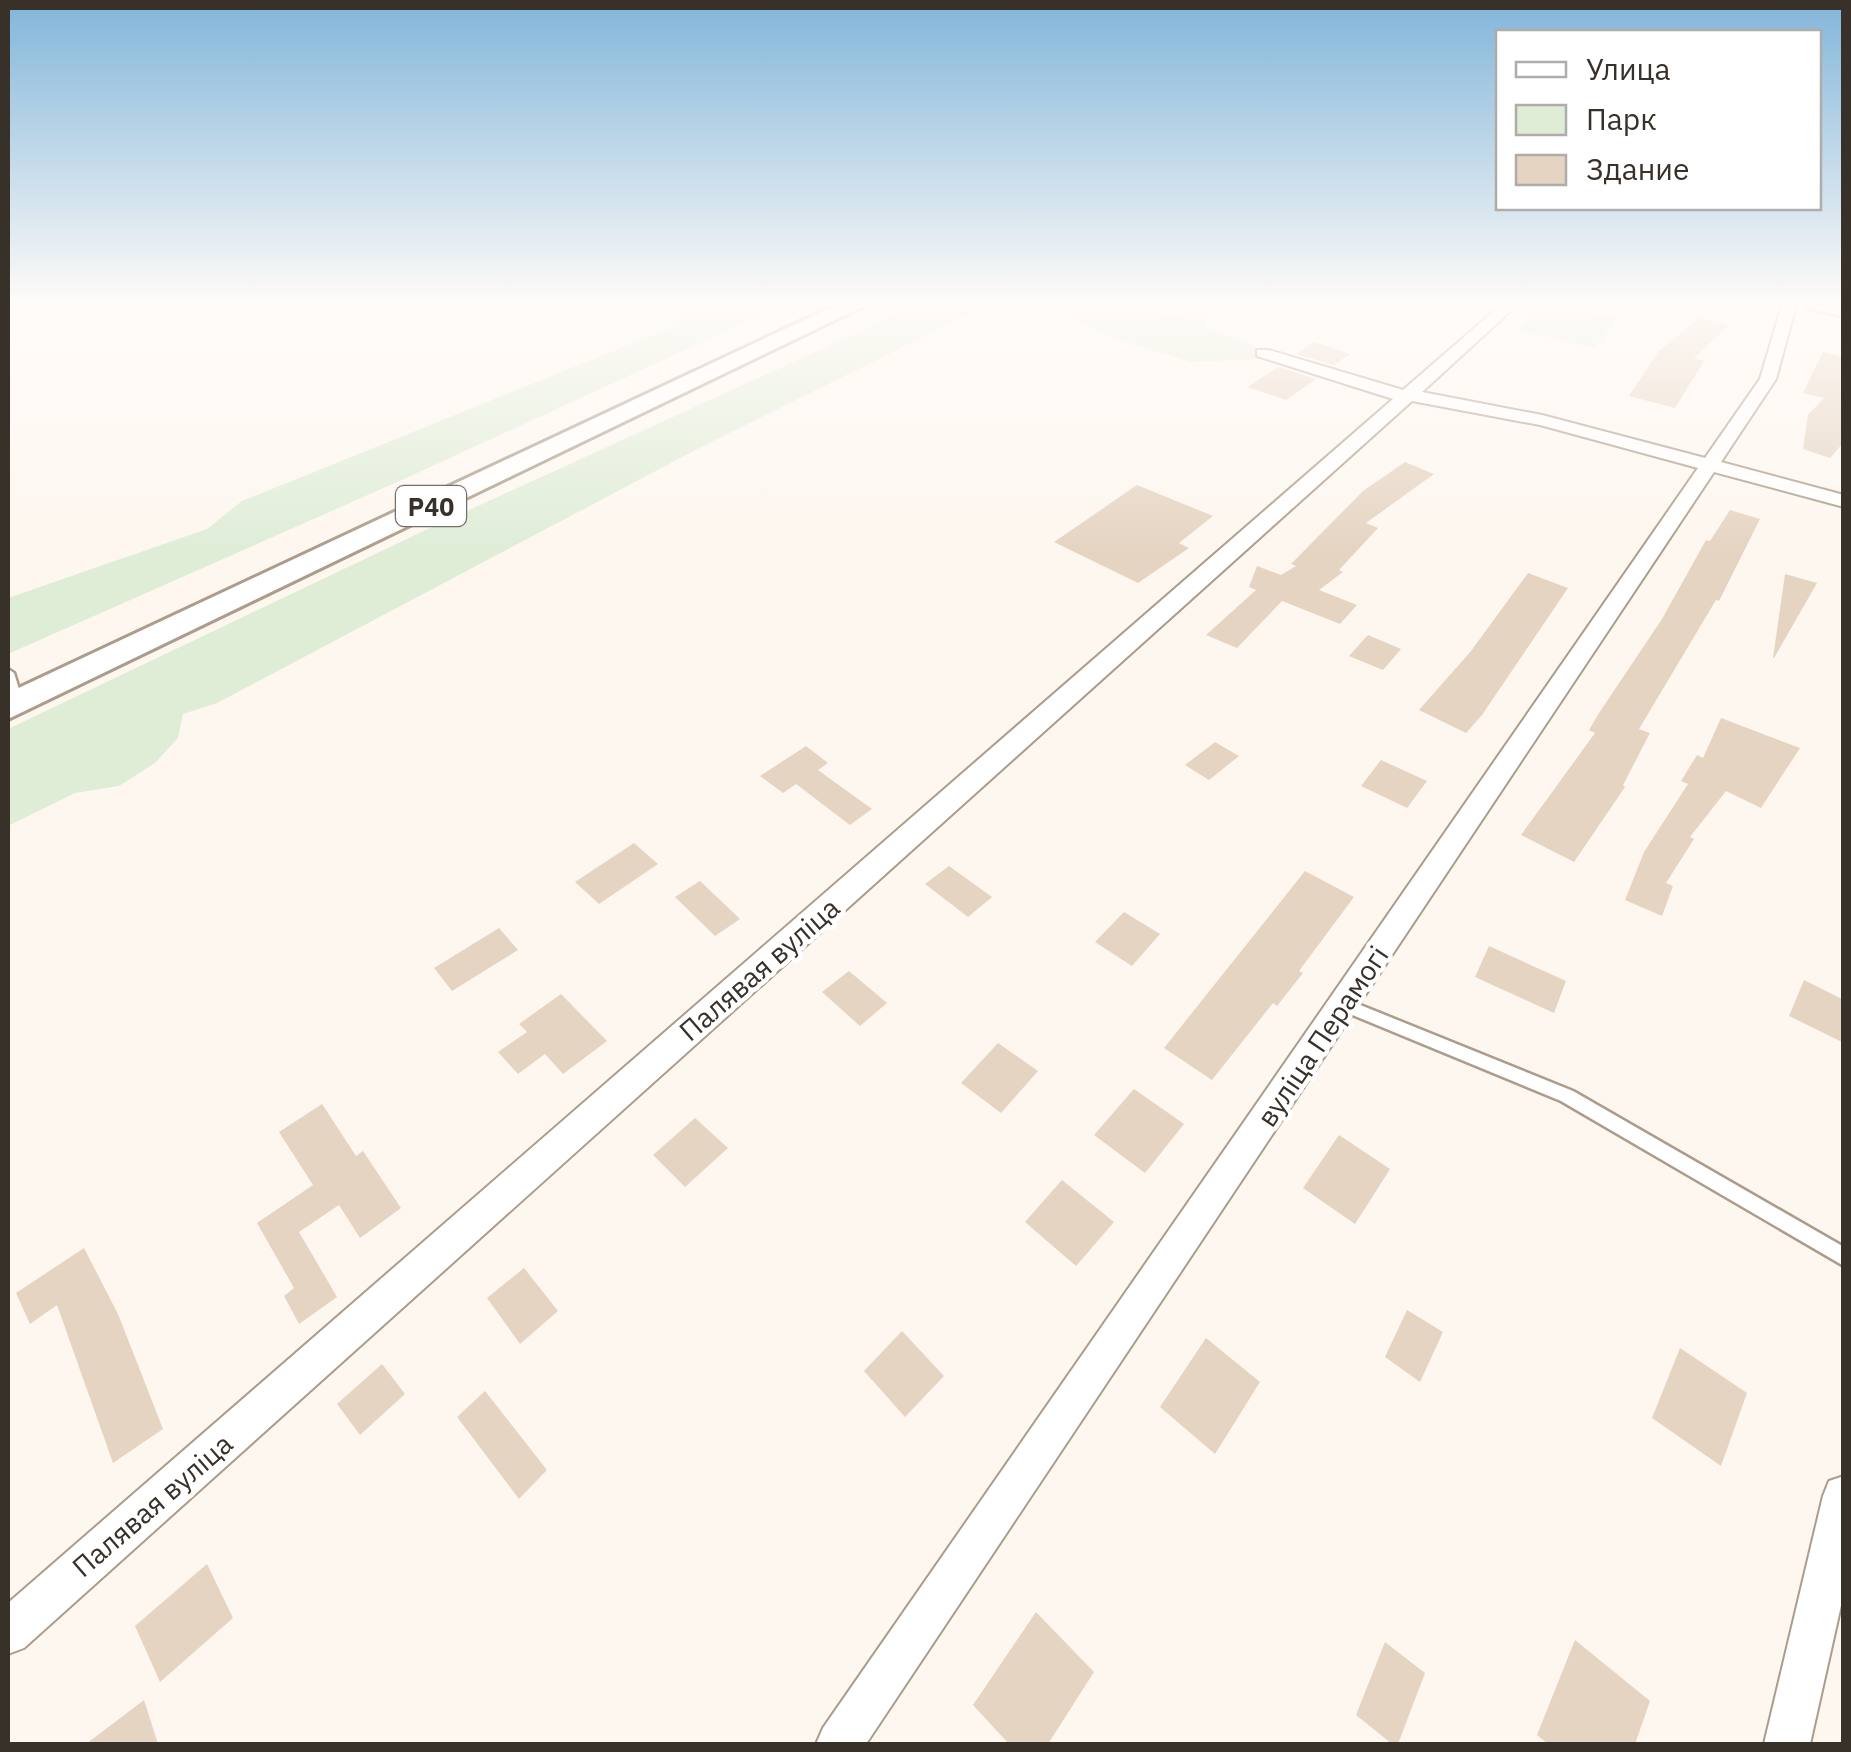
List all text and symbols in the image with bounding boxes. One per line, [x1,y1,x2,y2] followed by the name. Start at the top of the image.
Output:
[1496,30,1821,210] legend
[1586,49,1671,88] text: Улица
[1586,99,1657,138] text: Парк
[1586,149,1689,188] text: Здание
[396,486,466,526] road number: Р40
[671,889,847,1049] street label: Палявая вуліца
[1248,938,1396,1134] street label: вуліца Перамогі
[64,1425,240,1585] street label: Палявая вуліца

